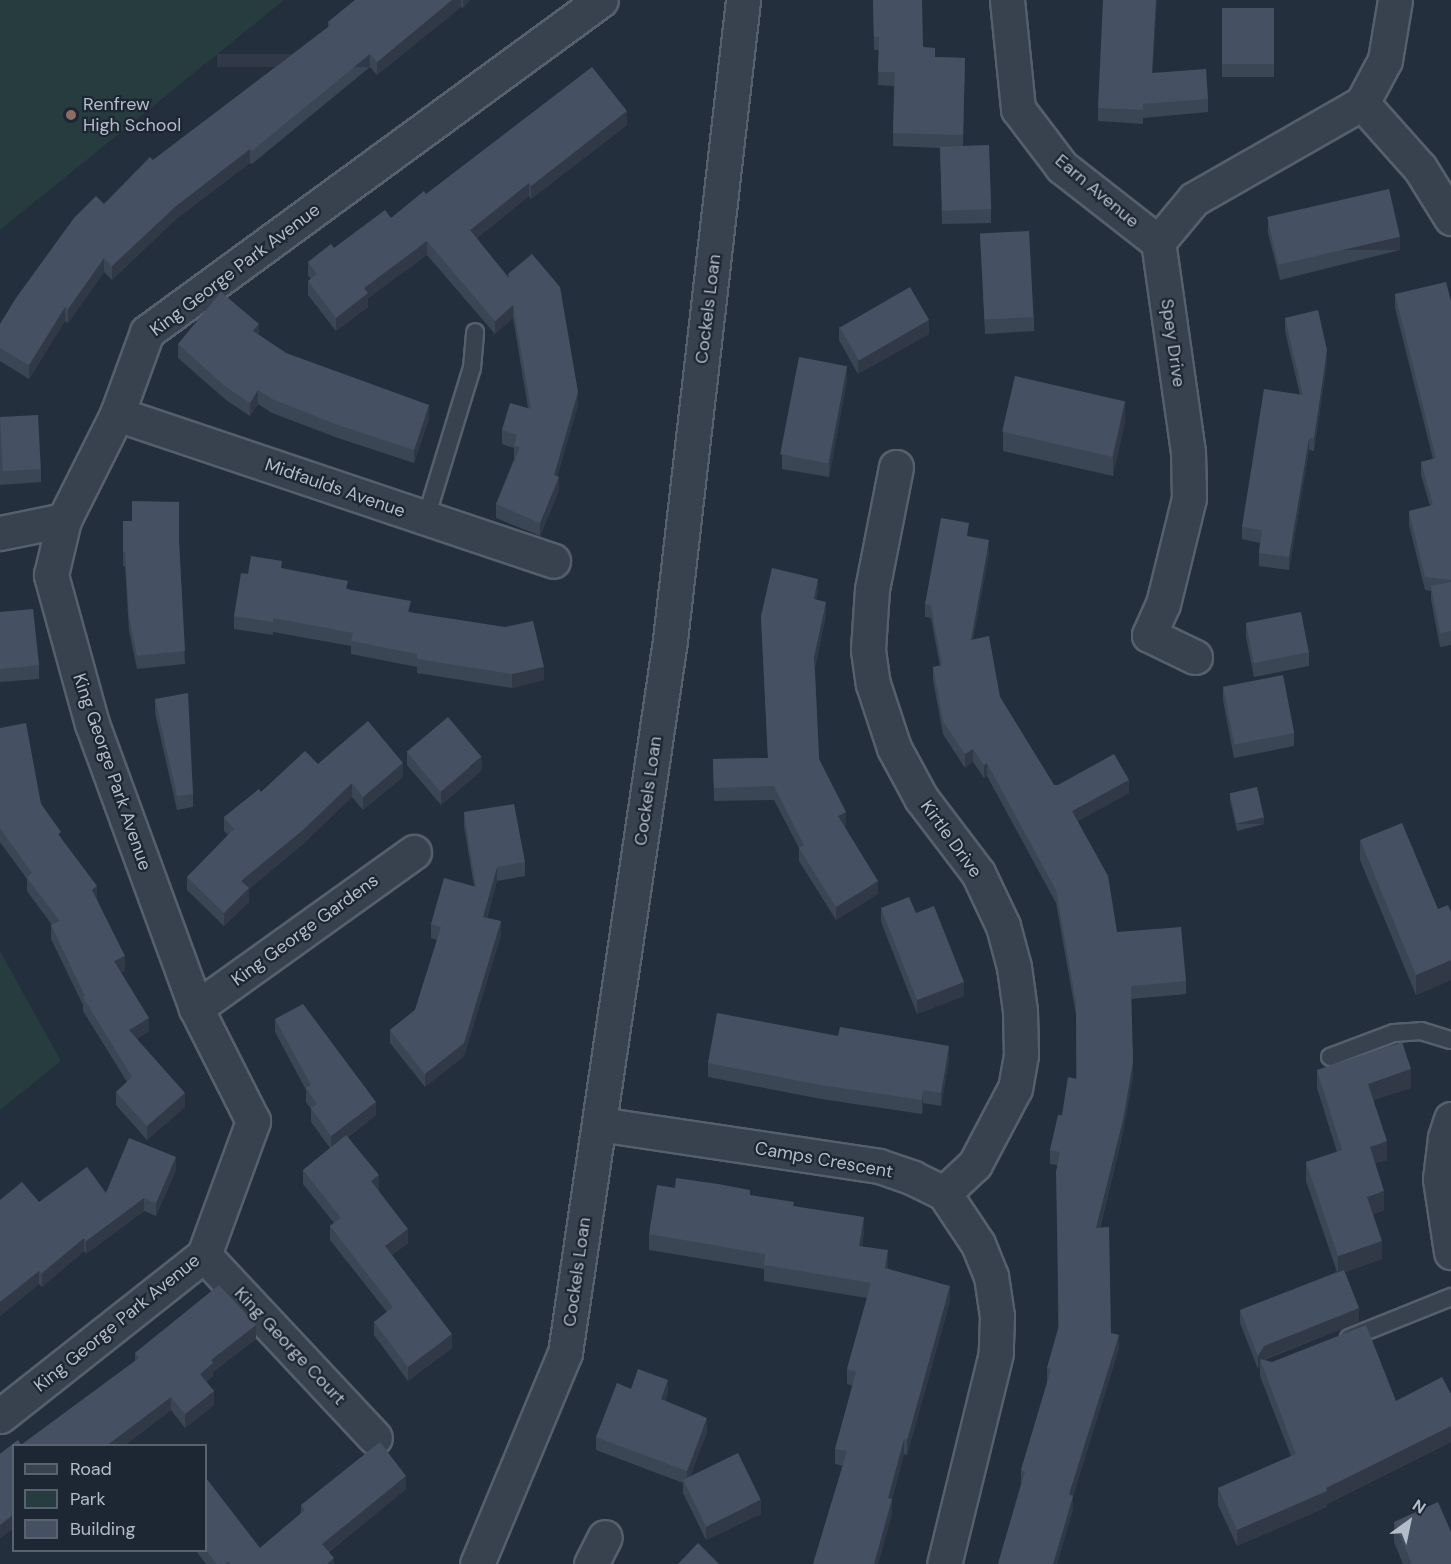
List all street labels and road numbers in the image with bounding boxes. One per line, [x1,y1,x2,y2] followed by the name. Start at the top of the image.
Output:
[1051,150,1143,232] street label: Earn Avenue
[146,199,324,341] street label: King George Park Avenue
[691,253,725,365] street label: Cockels Loan
[1156,297,1190,389] street label: Spey Drive
[262,454,408,522] street label: Midfaulds Avenue
[68,671,156,873] street label: King George Park Avenue
[630,735,666,847] street label: Cockels Loan
[916,796,986,882] street label: Kirtle Drive
[227,869,383,991] street label: King George Gardens
[753,1137,895,1183] street label: Camps Crescent
[559,1216,595,1328] street label: Cockels Loan
[30,1249,204,1397] street label: King George Park Avenue
[230,1283,350,1409] street label: King George Court

